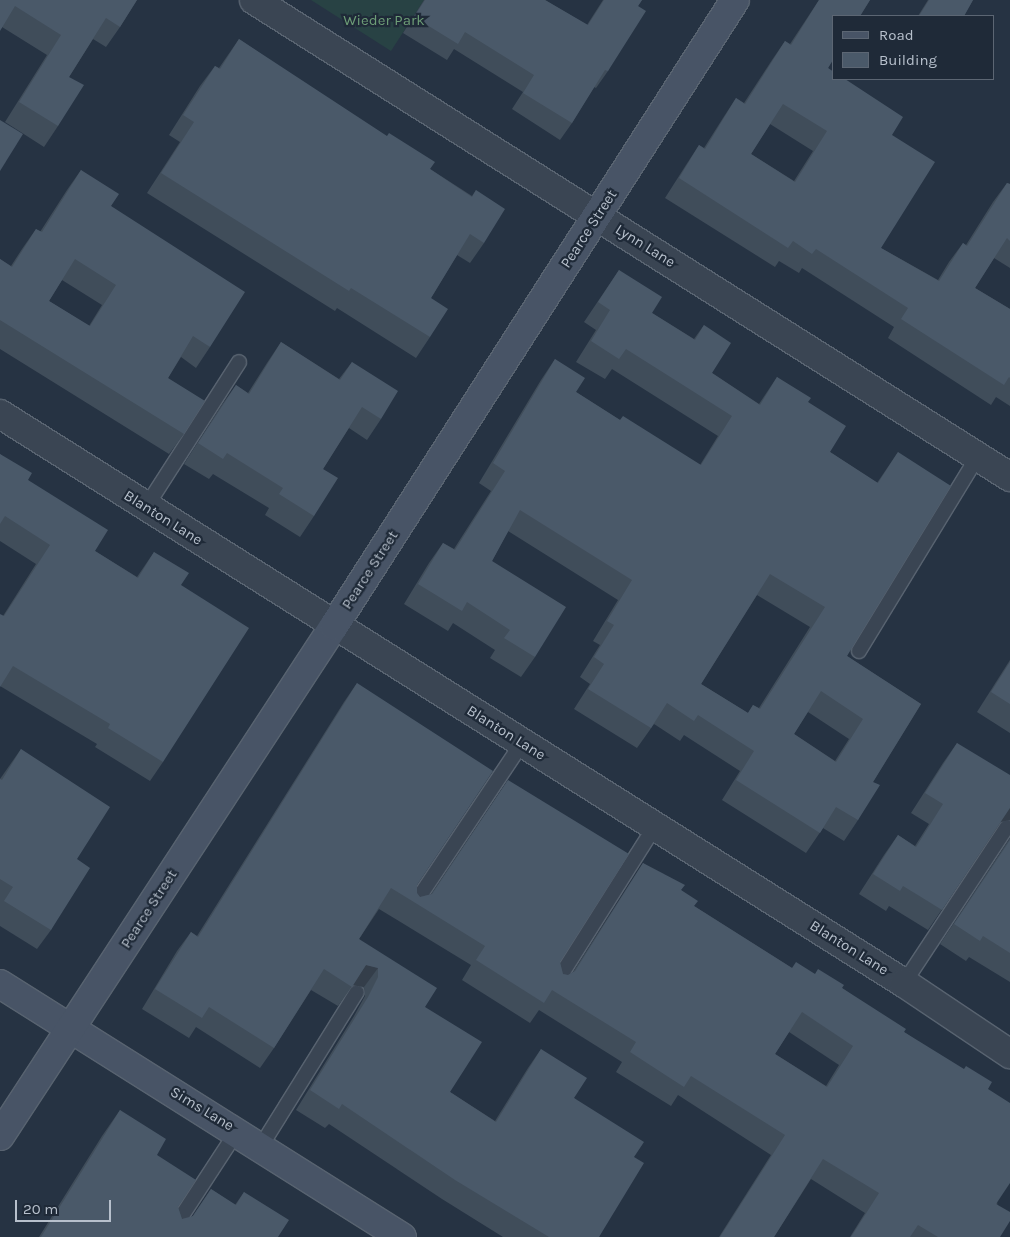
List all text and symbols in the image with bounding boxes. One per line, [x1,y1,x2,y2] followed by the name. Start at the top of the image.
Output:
[343,12,425,30] park label: Wieder Park
[832,15,995,80] legend
[879,26,914,44] text: Road
[879,51,937,69] text: Building
[557,186,621,272] street label: Pearce Street
[612,221,678,271] street label: Lynn Lane
[120,487,206,549] street label: Blanton Lane
[338,527,402,613] street label: Pearce Street
[463,702,549,764] street label: Blanton Lane
[117,866,181,952] street label: Pearce Street
[806,917,892,979] street label: Blanton Lane
[167,1083,237,1135] street label: Sims Lane
[18,1190,114,1222] scale bar
[23,1200,58,1218] text: 20 m

